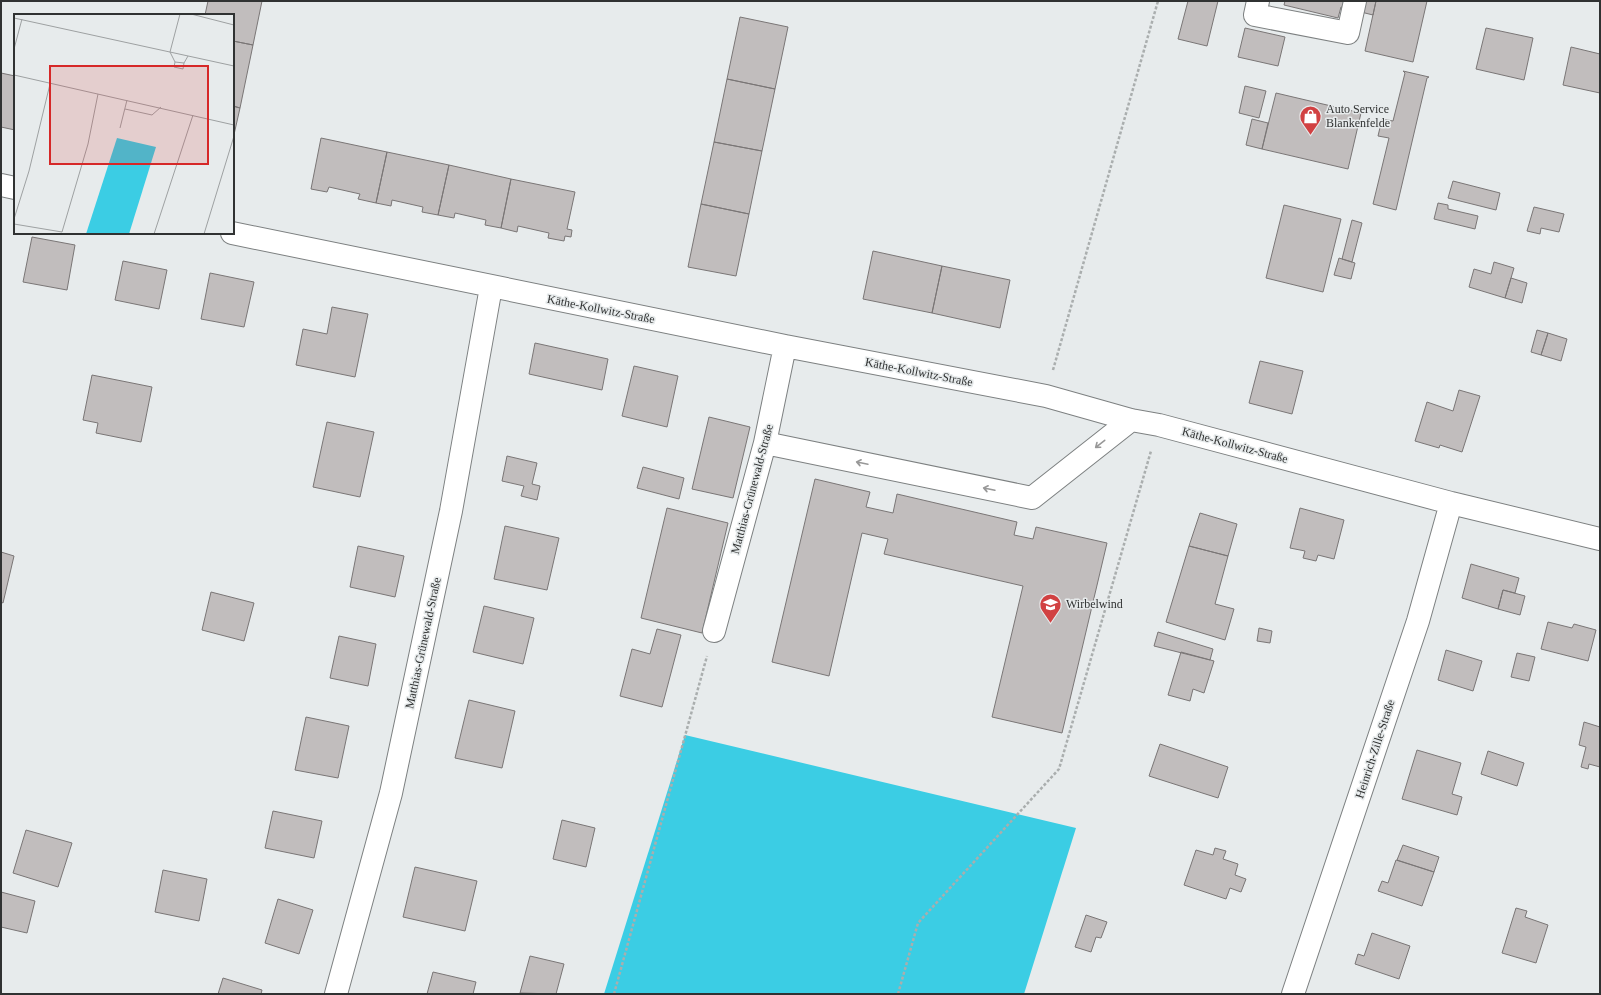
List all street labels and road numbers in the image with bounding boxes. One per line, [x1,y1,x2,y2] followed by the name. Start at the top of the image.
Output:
[546,292,656,326] street label: Käthe-Kollwitz-Straße
[864,355,974,389] street label: Käthe-Kollwitz-Straße
[728,422,776,556] street label: Matthias-Grünewald-Straße
[1180,424,1290,466] street label: Käthe-Kollwitz-Straße
[402,576,444,710] street label: Matthias-Grünewald-Straße
[1352,698,1398,800] street label: Heinrich-Zille-Straße

